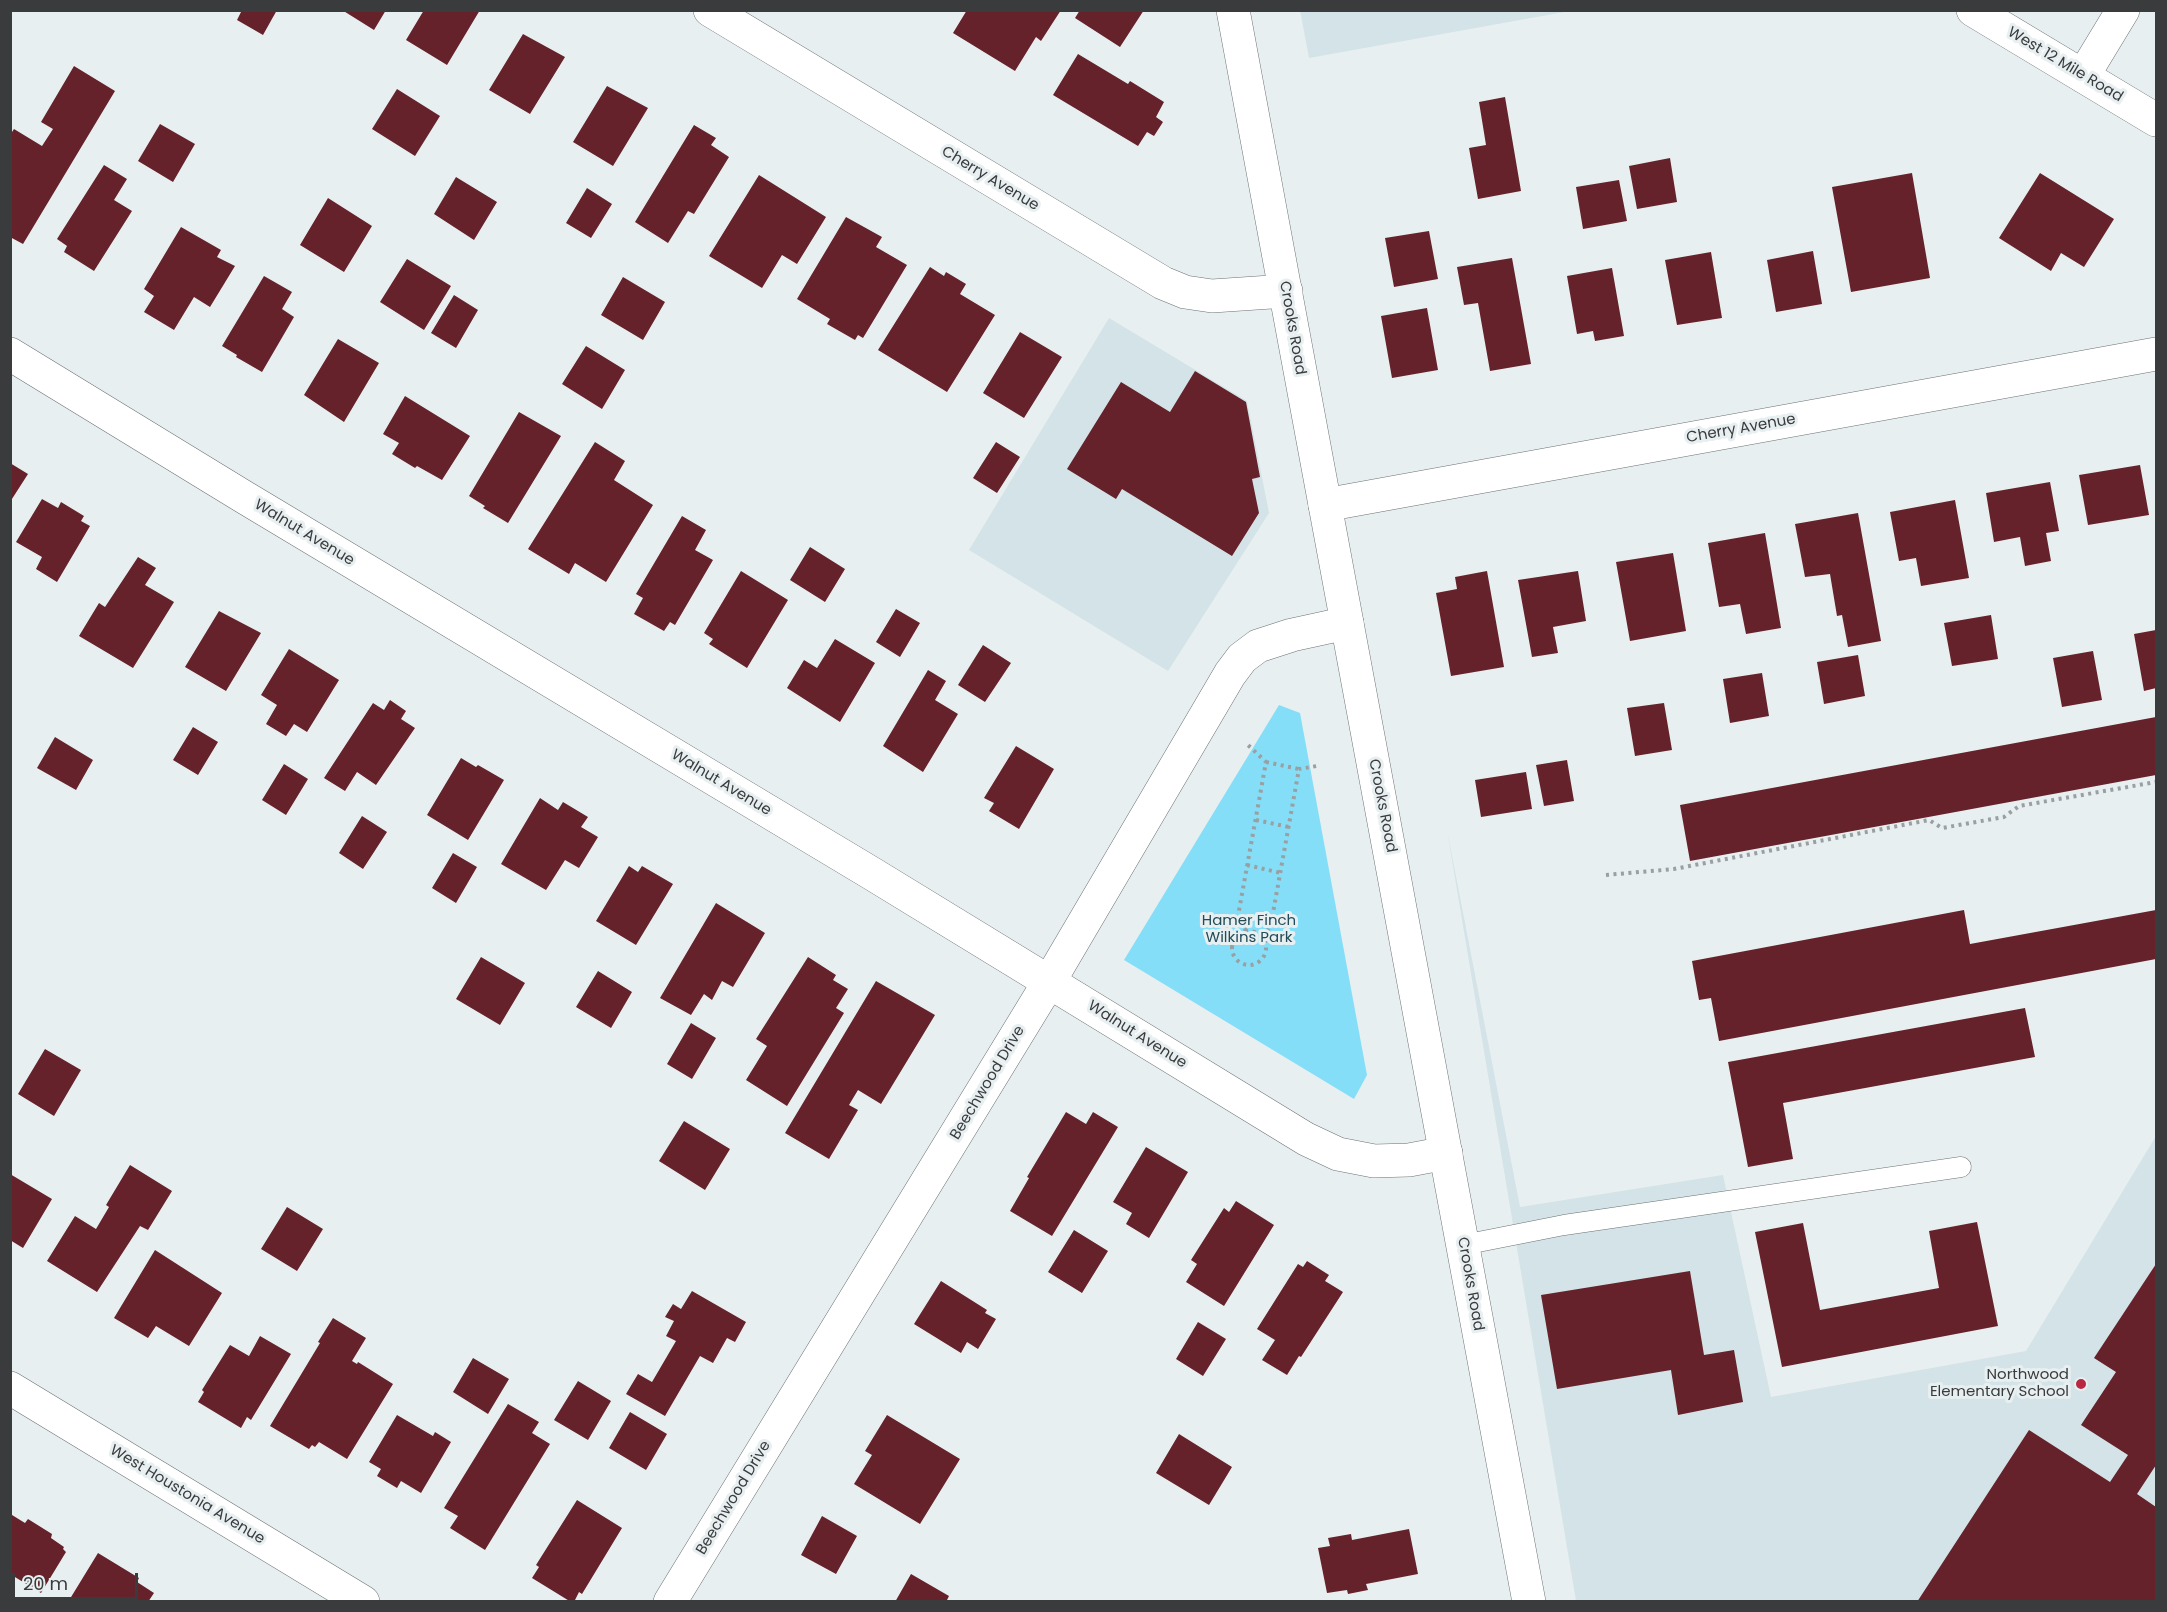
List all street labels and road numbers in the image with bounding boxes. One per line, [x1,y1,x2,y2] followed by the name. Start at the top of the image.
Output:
[2004,23,2126,107] street label: West 12 Mile Road
[938,143,1042,215] street label: Cherry Avenue
[1275,280,1309,376] street label: Crooks Road
[1685,411,1797,447] street label: Cherry Avenue
[251,496,357,570] street label: Walnut Avenue
[668,746,774,820] street label: Walnut Avenue
[1364,758,1400,854] street label: Crooks Road
[1084,997,1190,1073] street label: Walnut Avenue
[947,1023,1029,1143] street label: Beechwood Drive
[1453,1236,1487,1332] street label: Crooks Road
[693,1438,775,1558] street label: Beechwood Drive
[106,1442,268,1548] street label: West Houstonia Avenue

